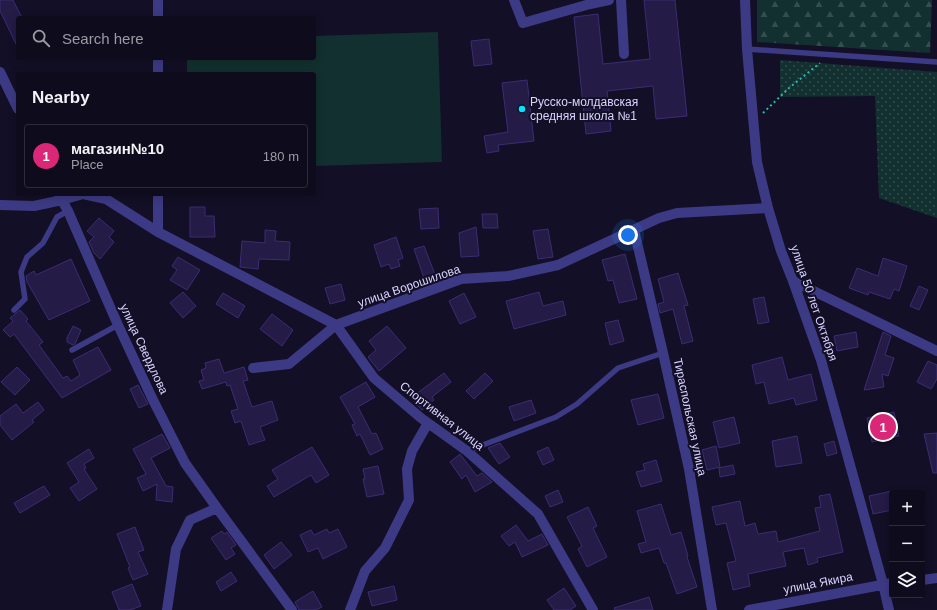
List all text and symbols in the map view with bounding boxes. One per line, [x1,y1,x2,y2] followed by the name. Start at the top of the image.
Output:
[16,16,316,60] search box
[30,27,52,49] icon: search
[62,30,144,47] text: Search here
[32,88,90,107] text: Nearby
[530,95,638,123] place label: Русско-молдавская средняя школа №1
[517,104,527,114] marker: Русско-молдавская средняя школа №1
[71,140,164,157] text: магазин№10
[42,149,50,164] text: 1
[263,149,299,164] text: 180 m
[71,157,104,172] text: Place
[618,225,638,245] your location
[788,243,840,363] street label: улица 50 лет Октября
[356,262,462,310] street label: улица Ворошилова
[117,302,171,397] street label: улица Свердлова
[671,357,709,477] street label: Тираспольская улица
[397,379,487,453] street label: Спортивная улица
[870,412,896,442] pin: 1
[889,490,925,598] map controls
[889,490,925,526] button: +
[889,526,925,562] button: −
[889,562,925,598] button: layers
[782,569,854,597] street label: улица Якира

